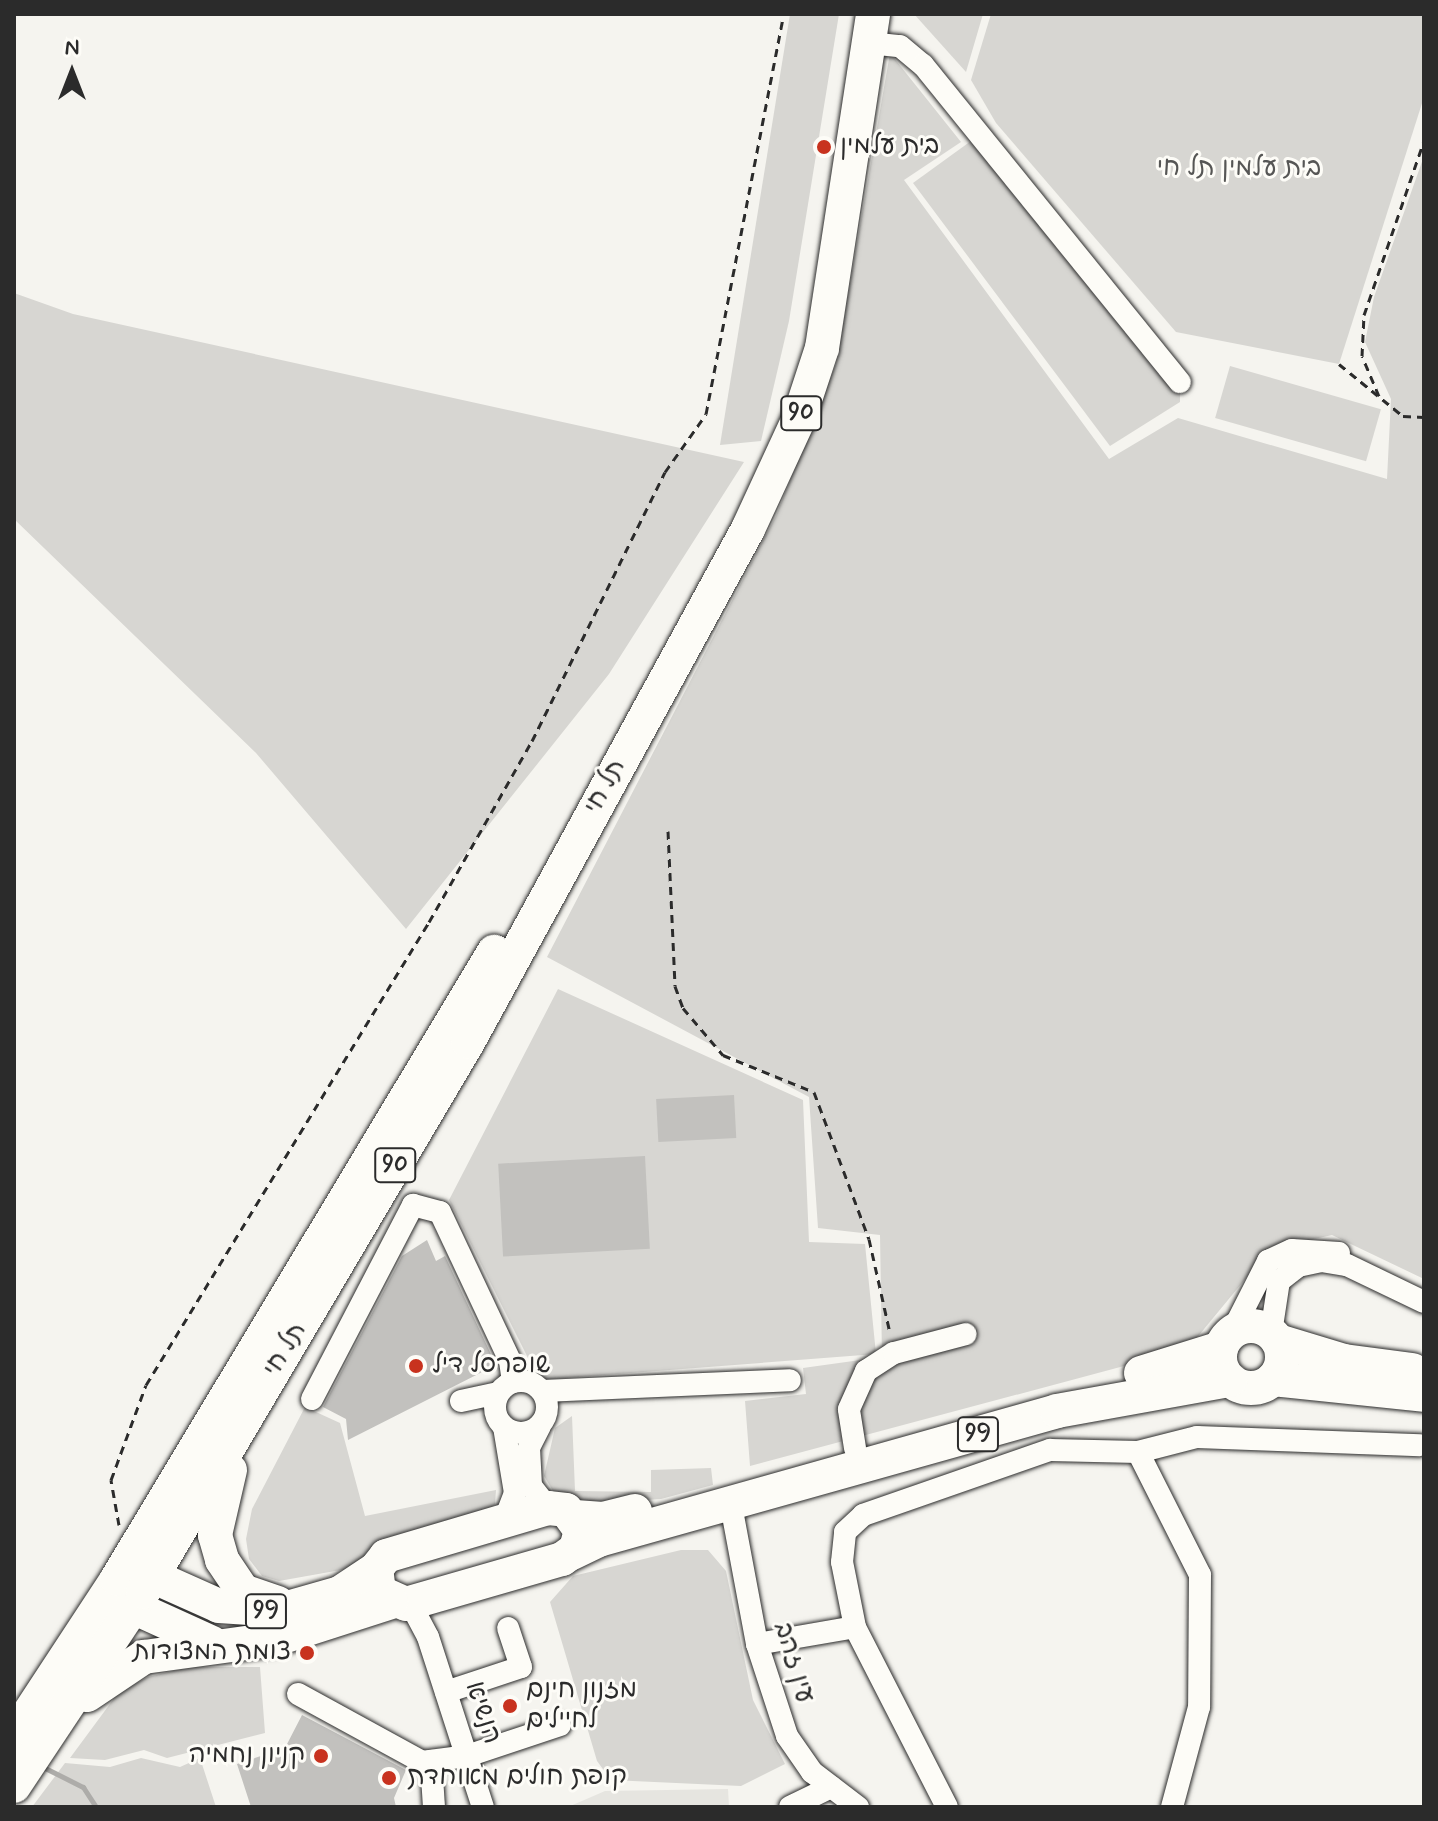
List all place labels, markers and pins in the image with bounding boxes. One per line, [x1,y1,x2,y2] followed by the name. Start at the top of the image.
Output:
[840,131,939,163] place label: בית עלמין
[815,138,833,156] marker: בית עלמין
[432,1350,550,1382] place label: שופרסל דיל
[407,1357,425,1375] marker: שופרסל דיל
[133,1637,291,1669] place label: צומת המצודות
[298,1644,316,1662] marker: צומת המצודות
[526,1675,637,1736] place label: מזנון חינם לחיילים
[501,1697,519,1715] marker: מזנון חינם לחיילים
[189,1740,305,1772] place label: קניון נחמיה
[312,1747,330,1765] marker: קניון נחמיה
[407,1762,627,1794] place label: קופת חולים מאוחדת
[378,1767,400,1789] marker: קופת חולים מאוחדת

